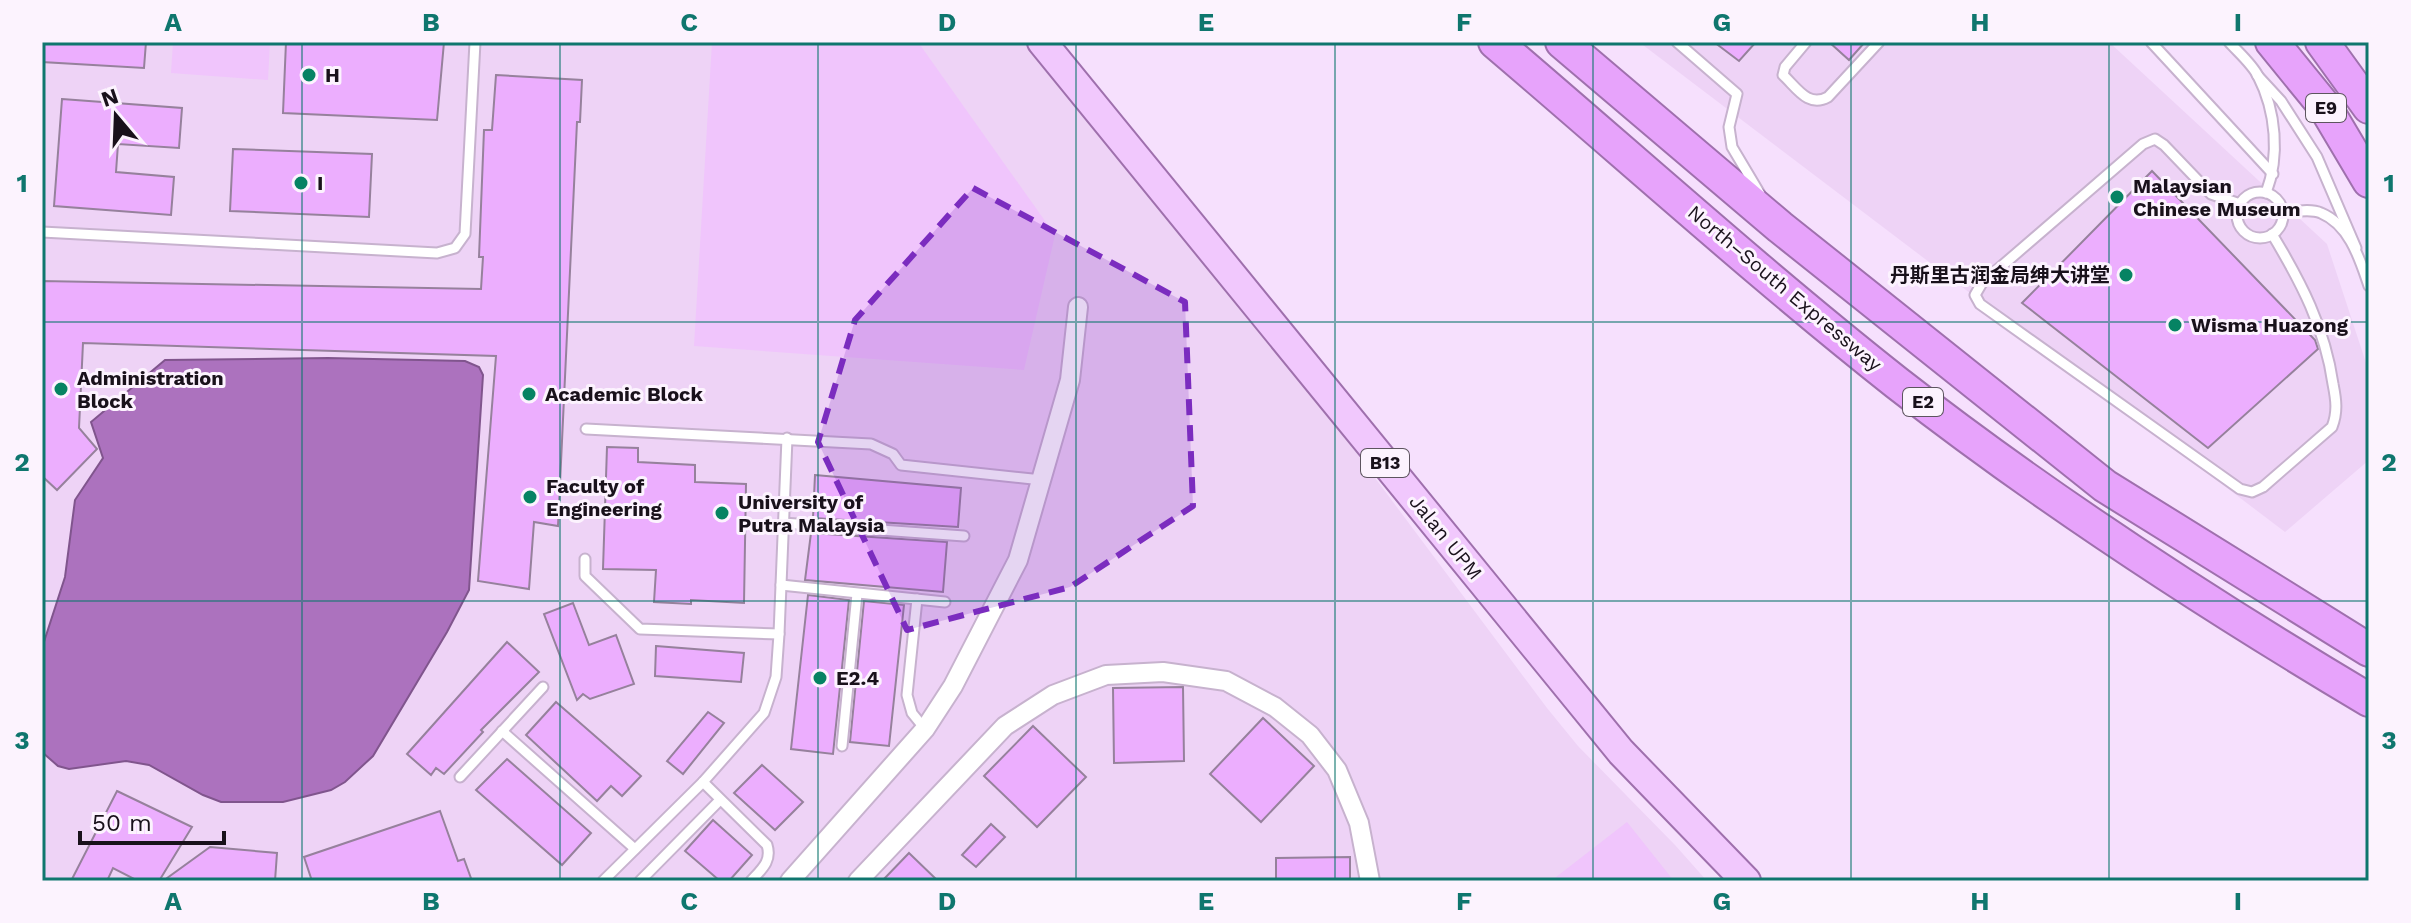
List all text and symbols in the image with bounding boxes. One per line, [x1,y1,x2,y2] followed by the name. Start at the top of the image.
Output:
[164,7,182,37] text: A
[422,7,440,37] text: B
[680,7,698,37] text: C
[938,7,956,37] text: D
[1198,7,1214,37] text: E
[1456,7,1472,37] text: F
[1713,7,1731,37] text: G
[1970,7,1990,37] text: H
[2234,7,2242,37] text: I
[325,63,340,87] place label: H
[300,66,318,84] marker: H
[76,76,156,156] north arrow
[98,83,121,112] text: N
[2306,94,2346,122] road number: E9
[16,168,28,198] text: 1
[2383,168,2395,198] text: 1
[317,171,323,195] place label: I
[292,174,310,192] marker: I
[2133,174,2301,221] place label: Malaysian Chinese Museum
[2108,188,2126,206] marker: Malaysian Chinese Museum
[1683,200,1887,377] street label: North–South Expressway
[1890,263,2110,287] place label: 丹斯里古润金局绅大讲堂
[2117,266,2135,284] marker: 丹斯里古润金局绅大讲堂
[2191,313,2349,337] place label: Wisma Huazong
[2166,316,2184,334] marker: Wisma Huazong
[77,366,224,413] place label: Administration Block
[52,380,70,398] marker: Administration Block
[545,382,703,406] place label: Academic Block
[520,385,538,403] marker: Academic Block
[1903,388,1943,416] road number: E2
[14,447,30,477] text: 2
[2381,447,2397,477] text: 2
[1361,449,1409,477] road number: B13
[546,474,662,521] place label: Faculty of Engineering
[521,488,539,506] marker: Faculty of Engineering
[738,490,885,537] place label: University of Putra Malaysia
[1404,490,1488,584] street label: Jalan UPM
[713,504,731,522] marker: University of Putra Malaysia
[836,666,879,690] place label: E2.4
[811,669,829,687] marker: E2.4
[14,725,30,755] text: 3
[2381,725,2397,755] text: 3
[80,795,224,845] scale bar
[92,809,152,837] text: 50 m
[164,886,182,916] text: A
[422,886,440,916] text: B
[680,886,698,916] text: C
[938,886,956,916] text: D
[1198,886,1214,916] text: E
[1456,886,1472,916] text: F
[1713,886,1731,916] text: G
[1970,886,1990,916] text: H
[2234,886,2242,916] text: I

